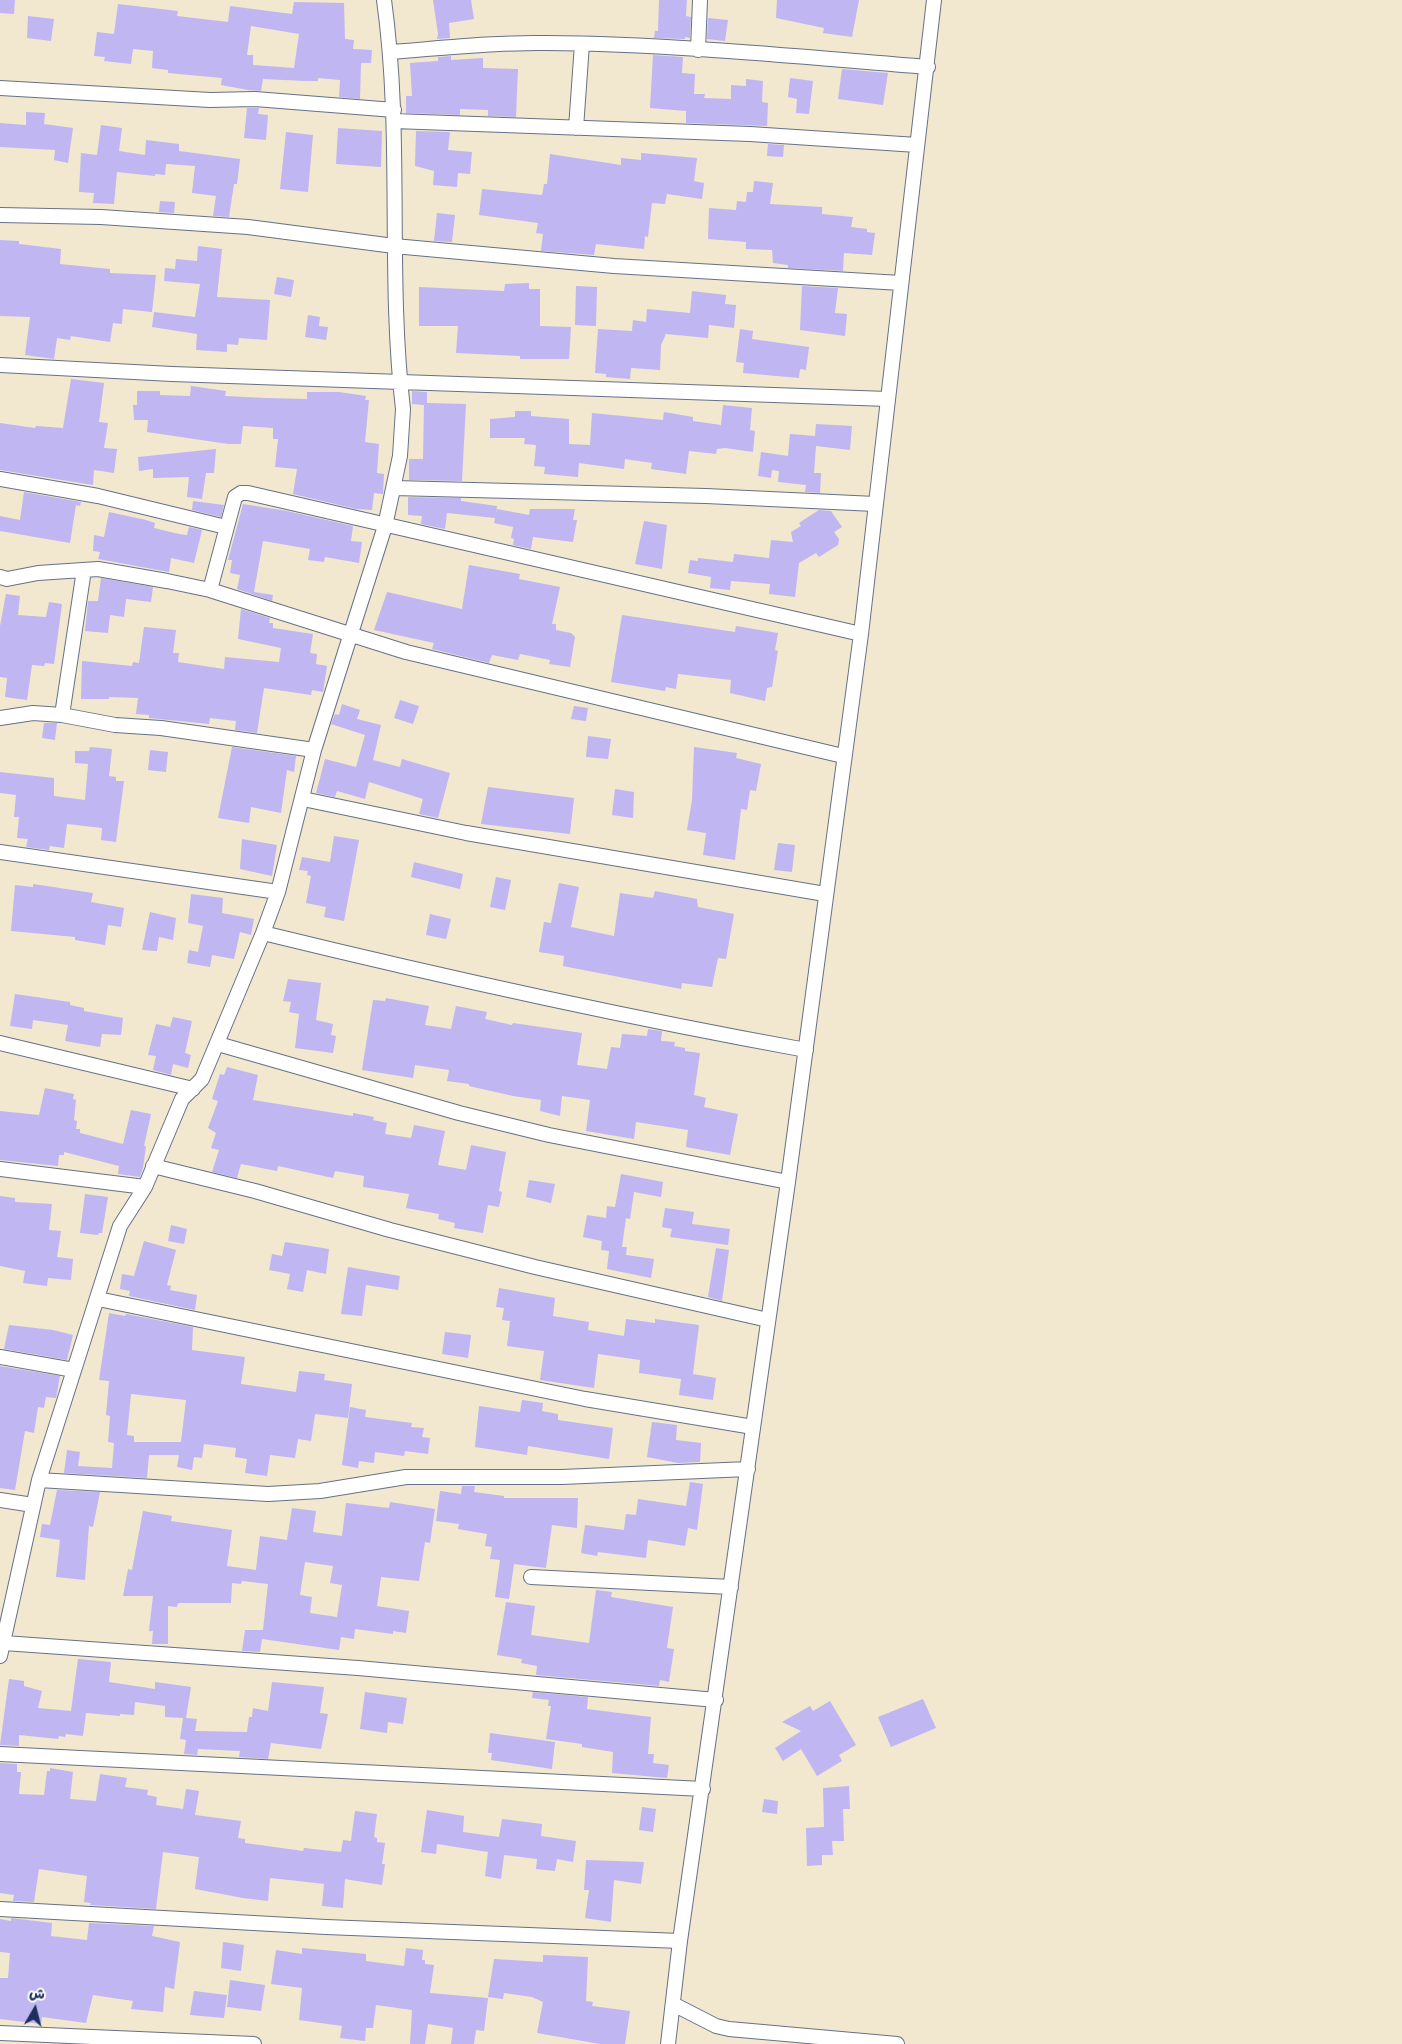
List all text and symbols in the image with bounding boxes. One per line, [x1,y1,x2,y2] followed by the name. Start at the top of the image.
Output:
[10,1984,60,2034] north arrow
[28,1984,46,2003] text: ش

